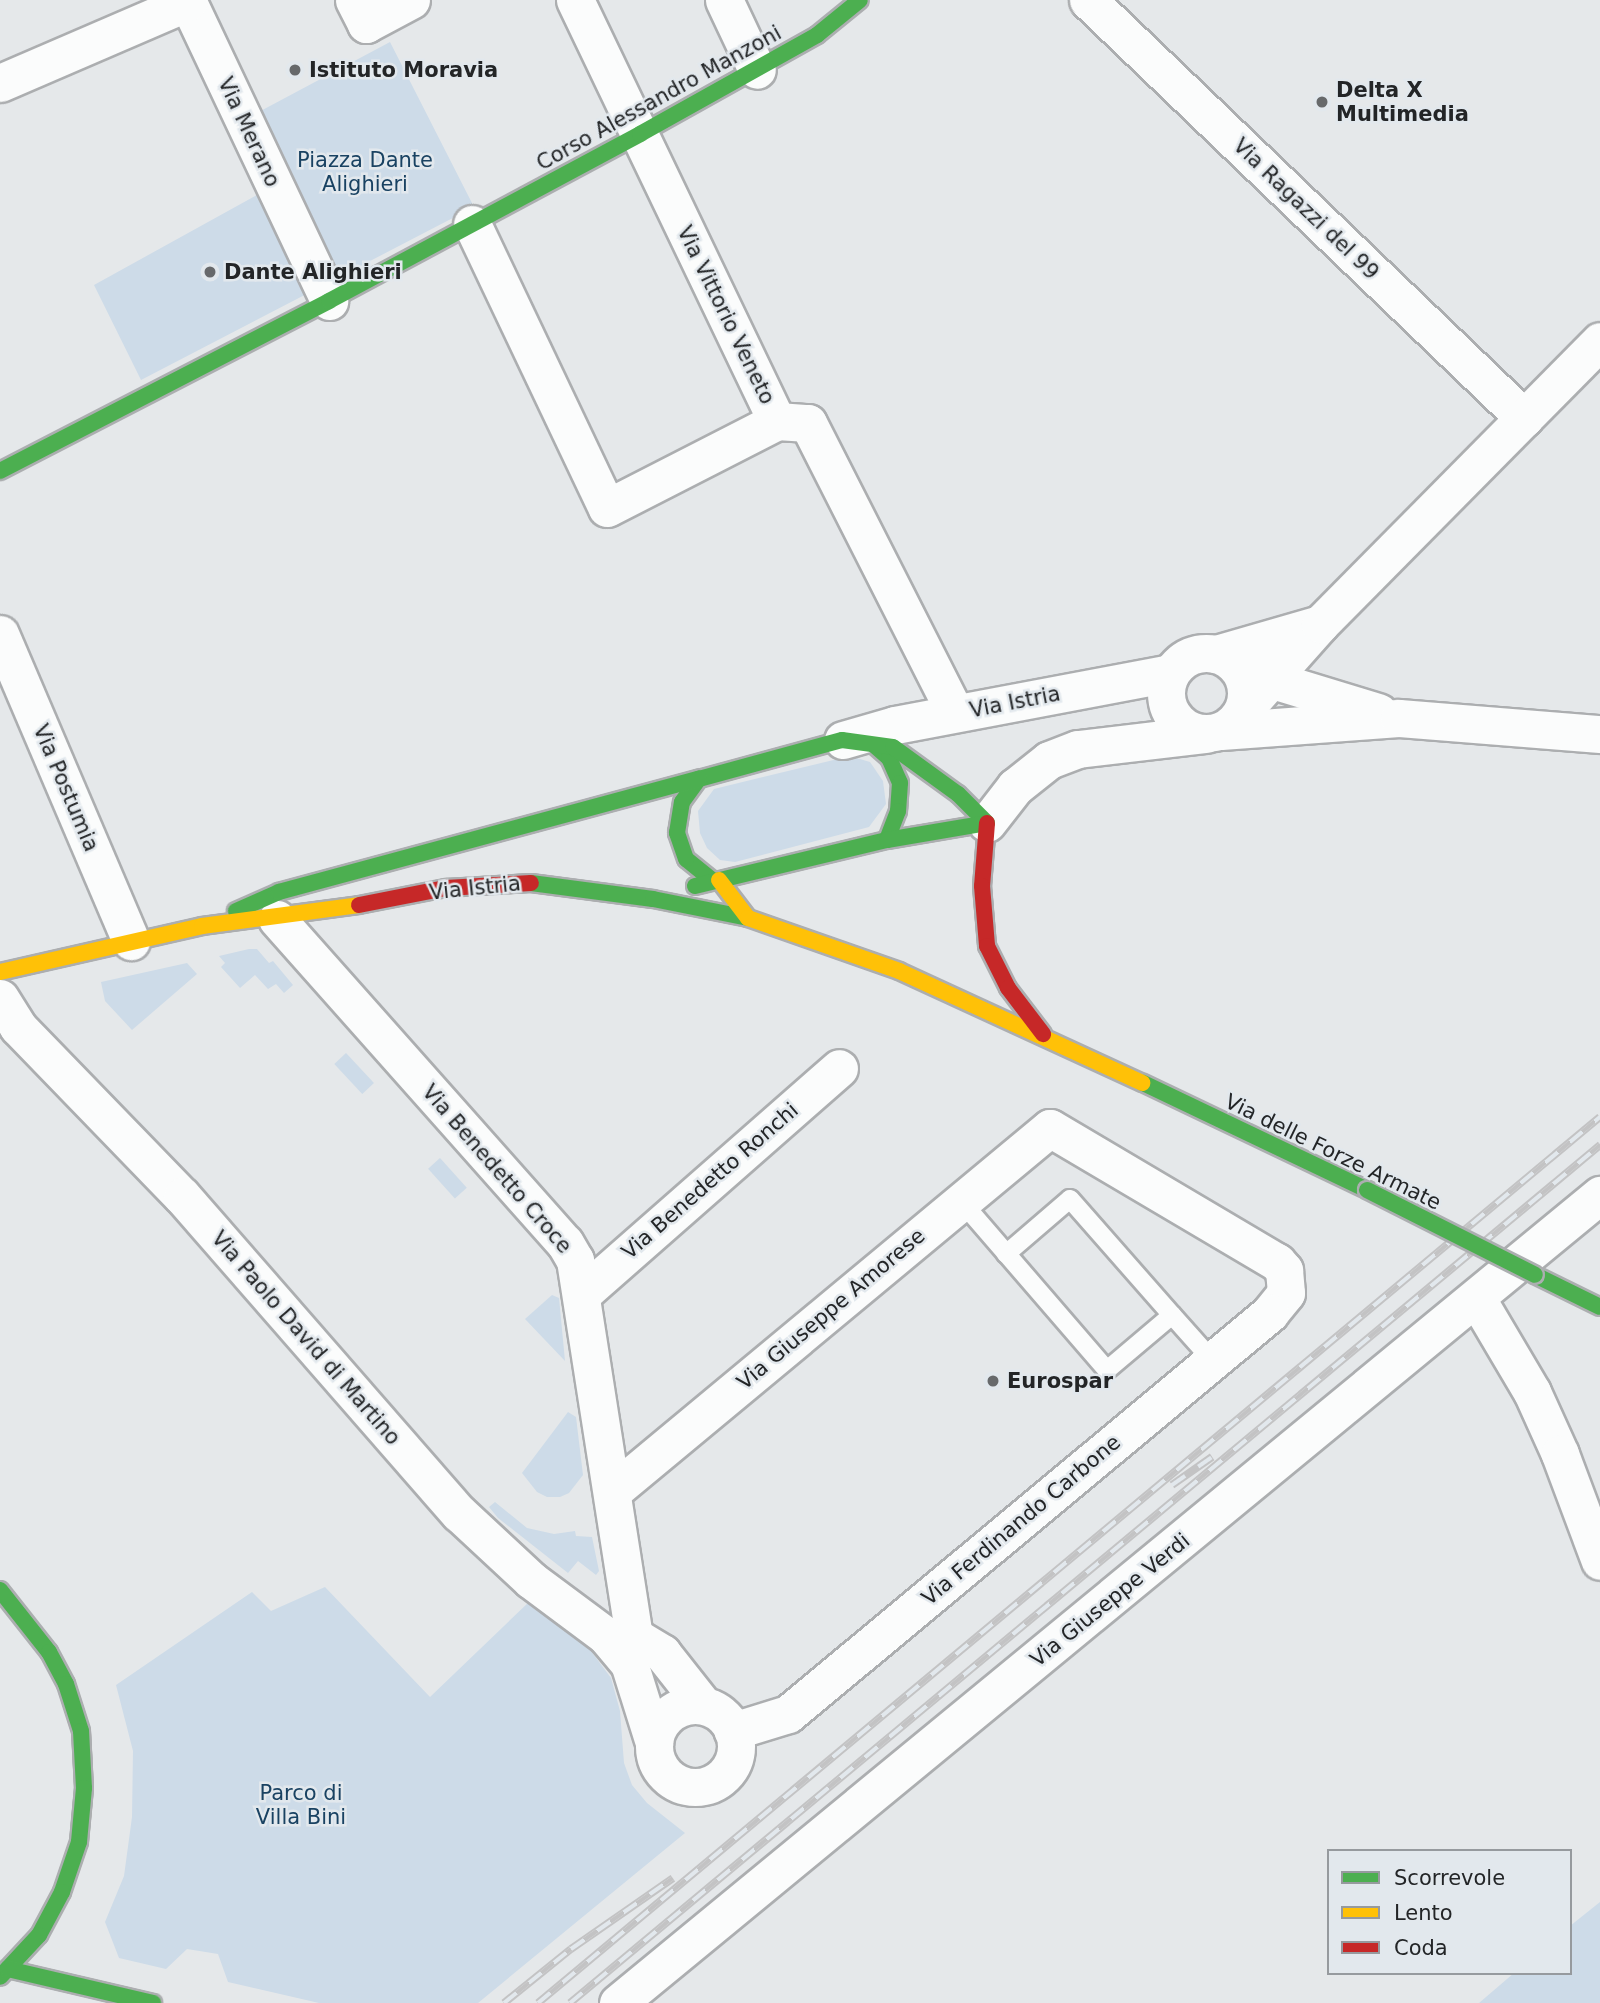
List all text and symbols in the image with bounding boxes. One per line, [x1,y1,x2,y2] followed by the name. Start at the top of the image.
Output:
[532,20,786,176] street label: Corso Alessandro Manzoni
[309,57,498,83] place label: Istituto Moravia
[287,62,303,78] marker: Istituto Moravia
[213,73,285,191] street label: Via Merano
[1336,77,1469,127] place label: Delta X Multimedia
[1314,94,1330,110] marker: Delta X Multimedia
[1228,133,1384,285] street label: Via Ragazzi del 99
[297,147,433,197] park label: Piazza Dante Alighieri
[672,222,780,408] street label: Via Vittorio Veneto
[224,259,402,285] place label: Dante Alighieri
[202,264,218,280] marker: Dante Alighieri
[967,681,1063,723] street label: Via Istria
[28,721,104,855] street label: Via Postumia
[428,871,522,905] street label: Via Istria
[417,1080,577,1258] street label: Via Benedetto Croce
[1221,1089,1445,1215] street label: Via delle Forze Armate
[617,1097,803,1265] street label: Via Benedetto Ronchi
[732,1223,930,1395] street label: Via Giuseppe Amorese
[206,1226,406,1450] street label: Via Paolo David di Martino
[1007,1368,1113,1394] place label: Eurospar
[985,1373,1001,1389] marker: Eurospar
[917,1430,1125,1610] street label: Via Ferdinando Carbone
[1025,1528,1195,1672] street label: Via Giuseppe Verdi
[256,1780,346,1830] park label: Parco di Villa Bini
[1327,1849,1572,1975] legend
[1394,1866,1505,1890] text: Scorrevole
[1394,1901,1453,1925] text: Lento
[1394,1936,1448,1960] text: Coda

